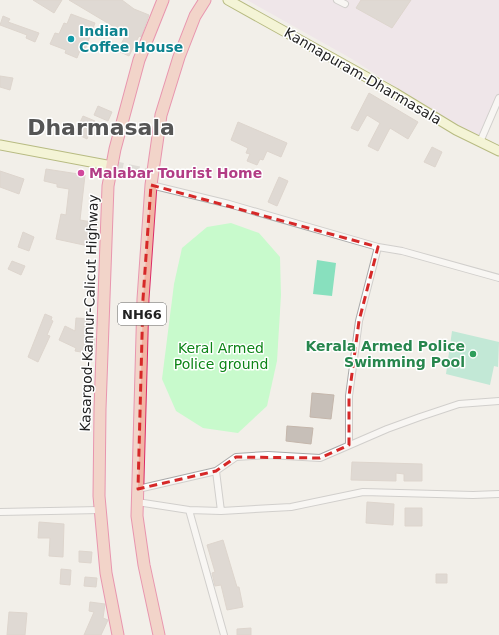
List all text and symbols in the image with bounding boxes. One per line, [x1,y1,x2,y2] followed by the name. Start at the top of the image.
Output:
[79,23,183,55] place label: Indian Coffee House
[282,24,444,128] street label: Kannapuram-Dharmasala
[66,34,76,44] marker: Indian Coffee House
[27,115,175,140] district label: Dharmasala
[89,165,262,181] place label: Malabar Tourist Home
[76,168,86,178] marker: Malabar Tourist Home
[77,194,101,432] street label: Kasargod-Kannur-Calicut Highway
[118,303,166,325] road number: NH66
[305,338,465,370] place label: Kerala Armed Police Swimming Pool
[174,340,268,372] park label: Keral Armed Police ground
[468,349,478,359] marker: Kerala Armed Police Swimming Pool

